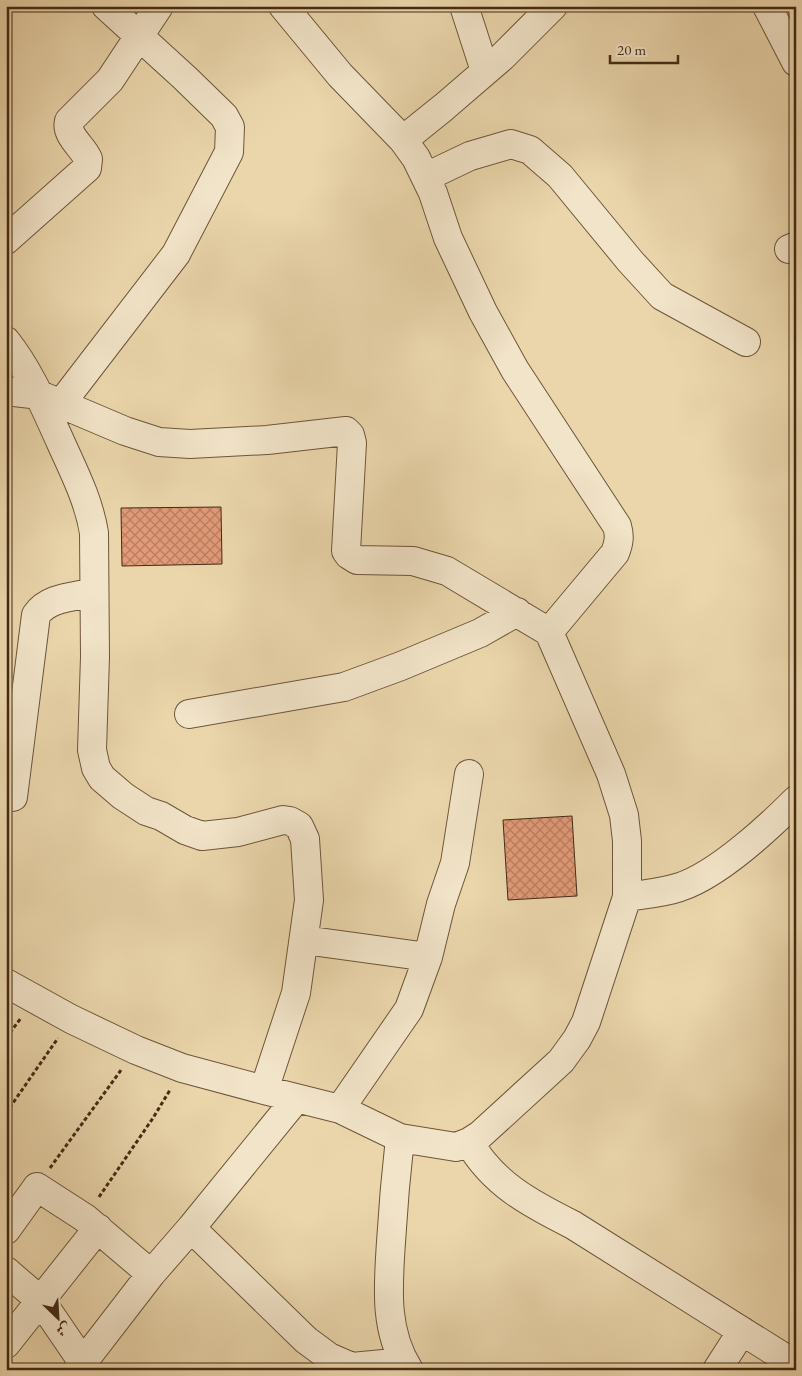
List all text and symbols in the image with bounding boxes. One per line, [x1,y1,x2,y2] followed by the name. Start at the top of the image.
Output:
[610,32,677,64] scale bar
[617,40,646,59] text: 20 m
[32,1294,82,1344] north arrow
[53,1319,74,1341] text: ش

